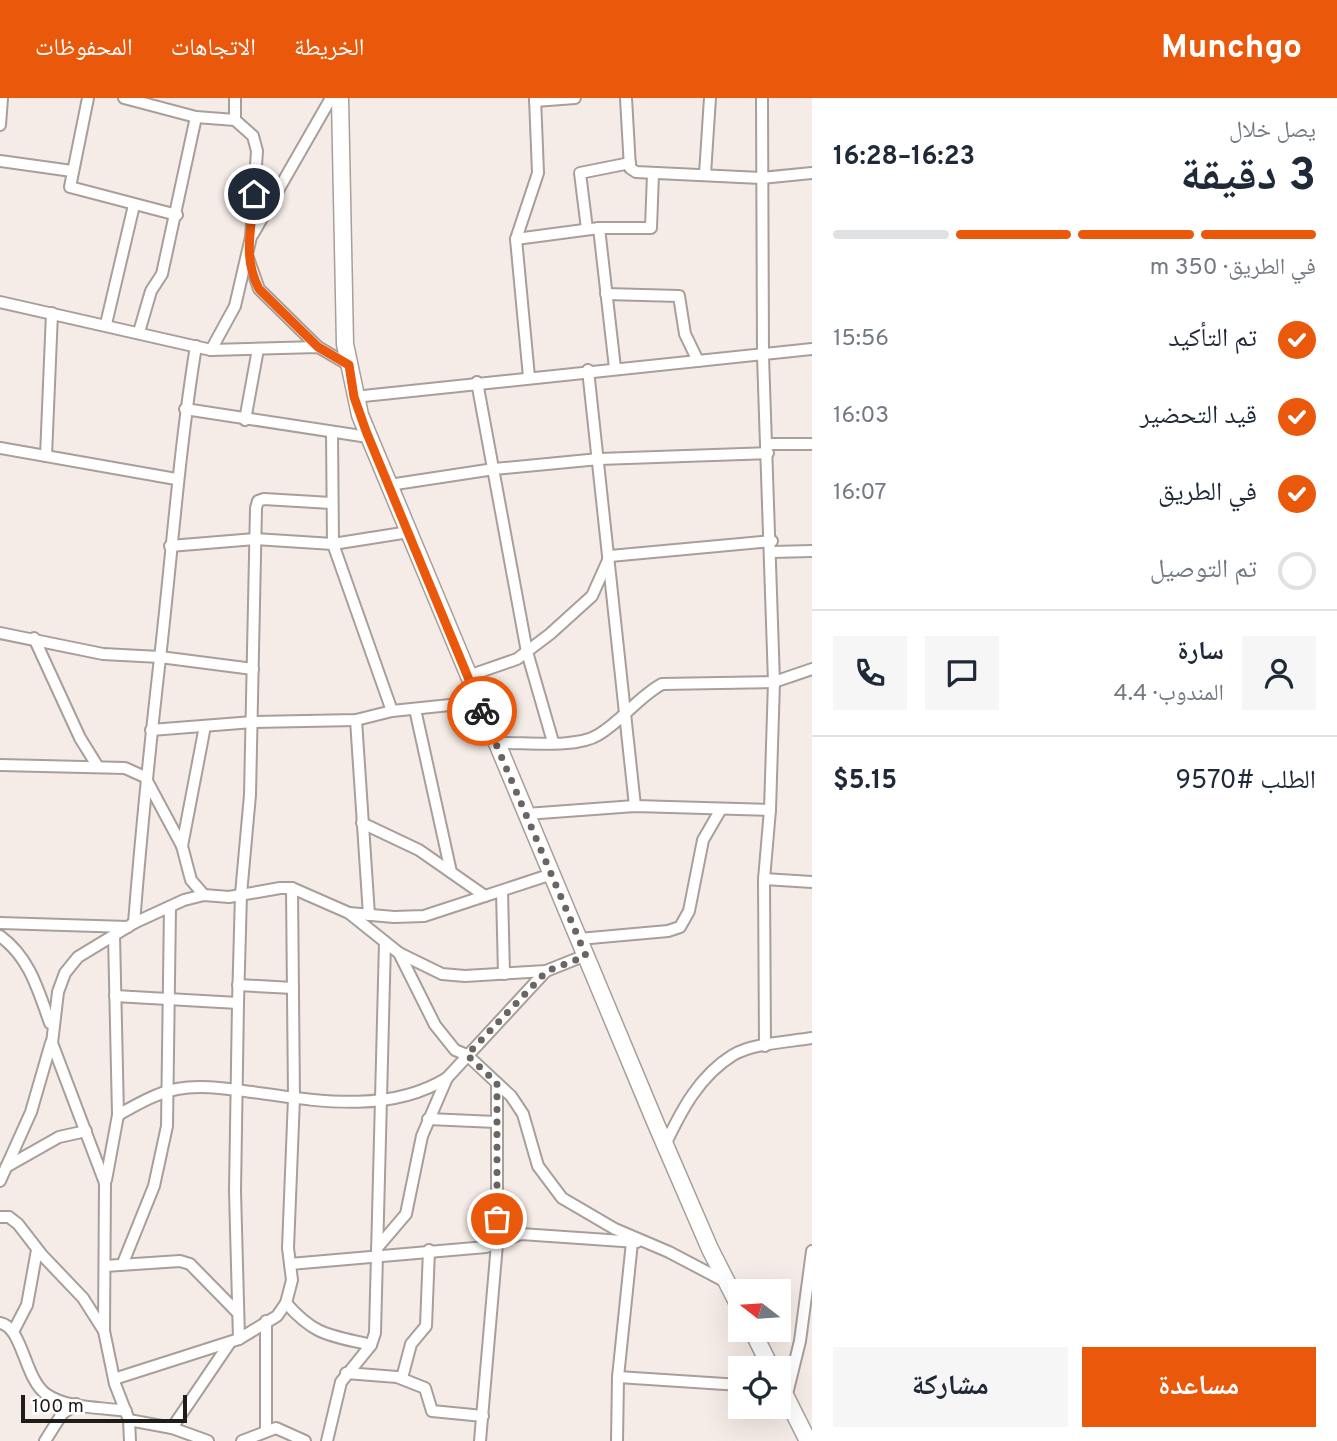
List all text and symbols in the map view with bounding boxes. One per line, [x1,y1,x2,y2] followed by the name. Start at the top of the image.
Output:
[1161,28,1302,70] text: Munchgo
[35,34,133,64] text: المحفوظات
[171,34,256,64] text: الاتجاهات
[294,34,365,64] text: الخريطة
[1229,117,1316,146] text: يصل خلال
[833,141,975,174] text: 16:23–16:28
[1180,148,1316,207] text: 3 دقيقة
[224,164,284,224] pin
[235,175,273,213] icon: home
[1150,254,1316,283] text: في الطريق · 350 m
[1278,321,1316,359] icon: check
[1168,323,1257,356] text: تم التأكيد
[833,325,889,354] text: 15:56
[1278,398,1316,436] icon: check
[1140,400,1257,433] text: قيد التحضير
[833,402,889,431] text: 16:03
[1278,475,1316,513] icon: check
[1158,477,1257,510] text: في الطريق
[833,479,887,508] text: 16:07
[1150,554,1257,587] text: تم التوصيل
[833,636,907,710] button: phone
[925,636,999,710] button: chat
[1177,636,1224,669] text: سارة
[1242,636,1316,710] button: person
[447,676,517,746] courier
[1113,680,1224,709] text: المندوب · 4.4
[463,692,501,730] icon: bike
[833,765,897,798] text: $5.15
[1176,765,1316,798] text: الطلب #9570
[467,1189,527,1249] pin
[478,1200,516,1238] icon: bag
[728,1279,791,1342] north arrow
[728,1279,791,1419] map controls
[833,1347,1068,1427] button: مشاركة
[1082,1347,1316,1427] button: مساعدة
[728,1356,791,1419] button: locate
[21,1392,187,1424] scale bar
[32,1395,84,1419] text: 100 m

